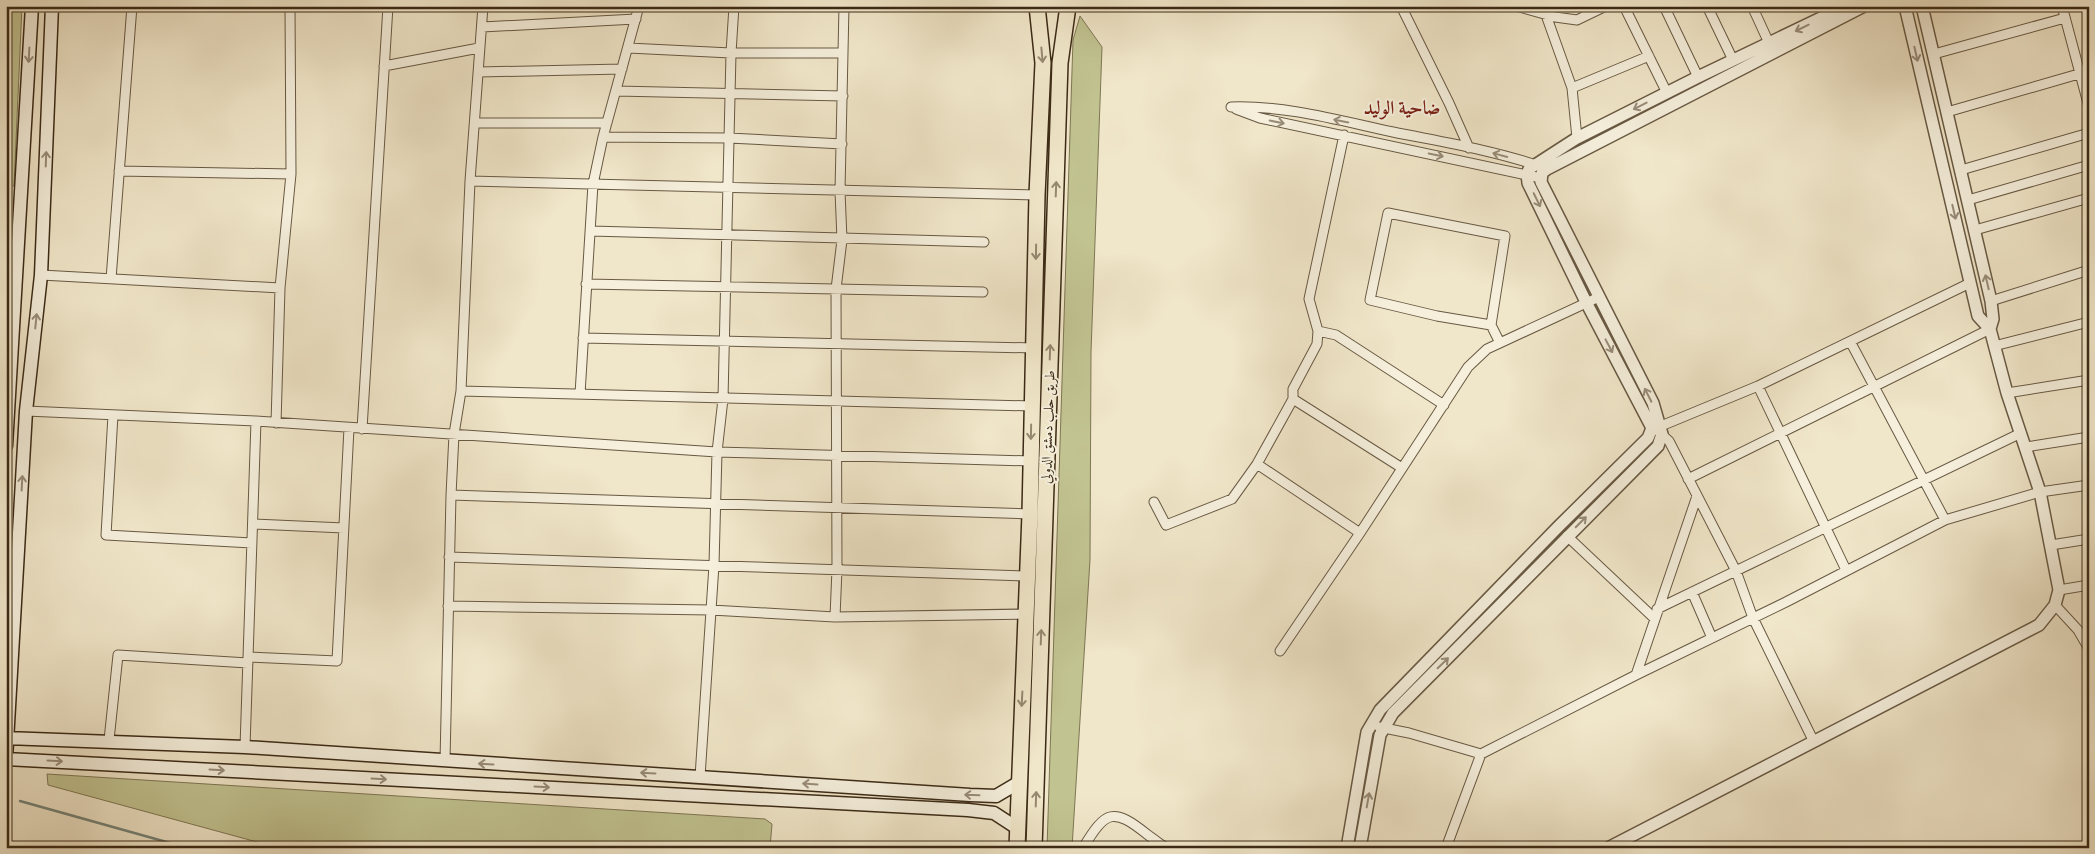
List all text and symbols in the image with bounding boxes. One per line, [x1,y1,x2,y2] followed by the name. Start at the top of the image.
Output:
[1795,23,1810,33] one-way arrow
[1912,45,1921,61] one-way arrow
[1037,46,1047,62] one-way arrow
[24,47,33,63] one-way arrow
[1364,97,1440,120] district label: ضاحية الوليد
[1633,102,1648,111] one-way arrow
[1333,116,1349,126] one-way arrow
[1269,117,1285,127] one-way arrow
[1492,150,1508,159] one-way arrow
[41,151,50,167] one-way arrow
[1428,151,1444,160] one-way arrow
[1051,182,1060,198] one-way arrow
[1533,192,1542,207] one-way arrow
[1950,203,1959,219] one-way arrow
[1031,244,1041,260] one-way arrow
[1982,274,1991,290] one-way arrow
[31,313,41,329] one-way arrow
[1605,338,1615,352] one-way arrow
[1045,344,1055,360] one-way arrow
[1038,370,1061,484] street label: طريق حلب دمشق الدولي
[1643,388,1652,403] one-way arrow
[1026,424,1036,440] one-way arrow
[18,475,27,491] one-way arrow
[1575,516,1588,528] one-way arrow
[1036,629,1046,645] one-way arrow
[1437,657,1449,669] one-way arrow
[1017,691,1026,707] one-way arrow
[47,757,63,766] one-way arrow
[478,759,494,768] one-way arrow
[209,766,225,775] one-way arrow
[640,769,656,778] one-way arrow
[371,774,387,783] one-way arrow
[803,780,819,789] one-way arrow
[533,783,549,792] one-way arrow
[965,790,981,800] one-way arrow
[1031,791,1040,807] one-way arrow
[1364,792,1374,808] one-way arrow

